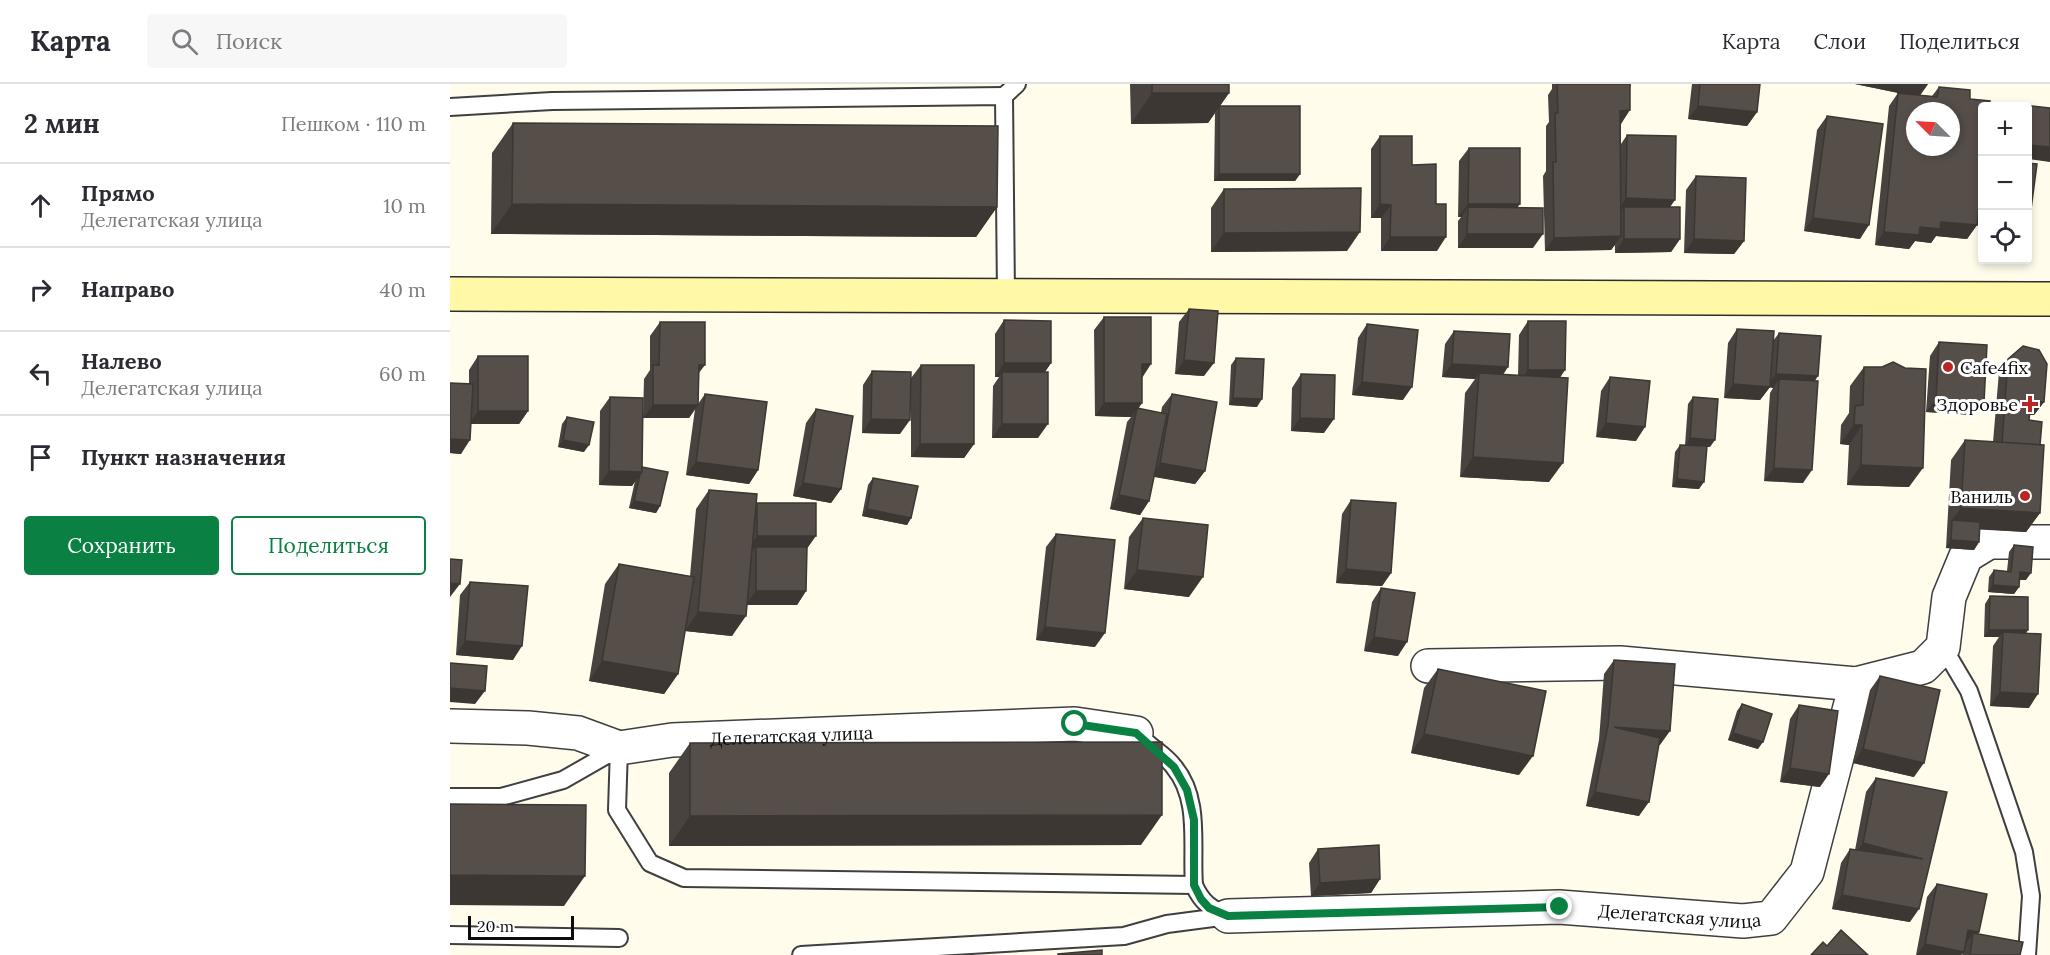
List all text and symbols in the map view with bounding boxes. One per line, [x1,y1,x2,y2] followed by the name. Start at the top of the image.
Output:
[147,14,567,68] search box
[30,23,111,59] text: Карта
[168,25,201,58] icon: search
[216,27,282,55] text: Поиск
[1722,28,1781,55] text: Карта
[1814,28,1866,55] text: Слои
[1899,28,2020,55] text: Поделиться
[1906,102,1960,156] north arrow
[1978,102,2032,264] map controls
[1978,102,2032,156] button: +
[24,107,100,140] text: 2 мин
[281,111,426,136] text: Пешком · 110 m
[1978,156,2032,210] button: −
[81,179,155,207] text: Прямо
[24,189,57,222] icon: ahead
[383,193,426,218] text: 10 m
[81,207,263,232] text: Делегатская улица
[1978,210,2032,264] button: locate
[24,273,57,306] icon: right
[81,275,175,303] text: Направо
[380,277,426,302] text: 40 m
[81,347,162,375] text: Налево
[1960,356,2029,379] place label: Cafe4fix
[24,357,57,390] icon: left
[1941,360,1955,374] marker: Cafe4fix
[379,361,426,386] text: 60 m
[81,375,263,400] text: Делегатская улица
[1936,393,2018,416] place label: Здоровье
[2023,397,2037,411] marker: Здоровье
[24,441,57,474] icon: arrive
[81,443,286,471] text: Пункт назначения
[1950,485,2013,508] place label: Ваниль
[2018,489,2032,503] marker: Ваниль
[24,516,219,575] button: Сохранить
[231,516,426,575] button: Поделиться
[1061,710,1087,736] route start
[709,721,874,750] street label: Делегатская улица
[1546,893,1572,919] route end
[1597,898,1762,933] street label: Делегатская улица
[468,913,574,940] scale bar
[477,916,514,936] text: 20 m

